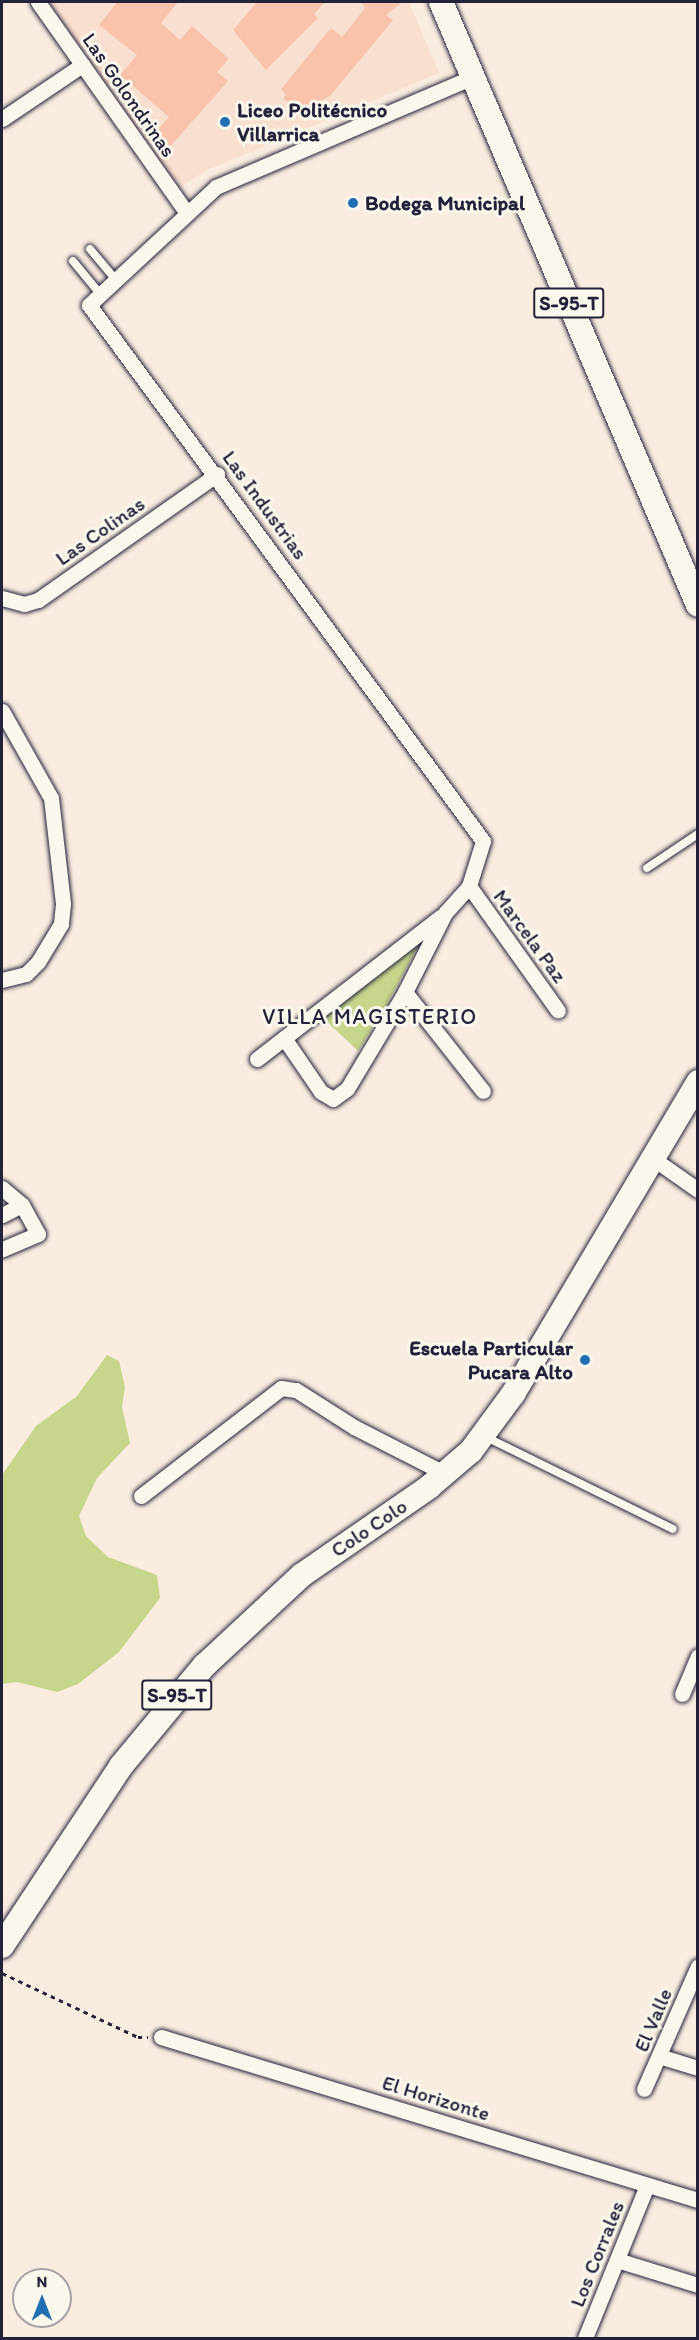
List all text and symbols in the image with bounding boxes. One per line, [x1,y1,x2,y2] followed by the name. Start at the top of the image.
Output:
[77,28,181,162] street label: Las Golondrinas
[237,97,387,147] place label: Liceo Politécnico Villarrica
[218,115,232,129] marker: Liceo Politécnico Villarrica
[365,190,525,216] place label: Bodega Municipal
[346,196,360,210] marker: Bodega Municipal
[533,286,605,320] road number: S-95-T
[217,445,313,565] street label: Las Industrias
[51,491,149,571] street label: Las Colinas
[488,885,572,987] street label: Marcela Paz
[263,1004,477,1030] district label: VILLA MAGISTERIO
[409,1335,573,1385] place label: Escuela Particular Pucara Alto
[578,1353,592,1367] marker: Escuela Particular Pucara Alto
[326,1493,412,1563] street label: Colo Colo
[141,1678,213,1712] road number: S-95-T
[628,1984,678,2056] street label: El Valle
[379,2070,493,2126] street label: El Horizonte
[564,2198,630,2310] street label: Los Corrales
[12,2268,72,2328] north arrow
[37,2272,47,2291] text: N

